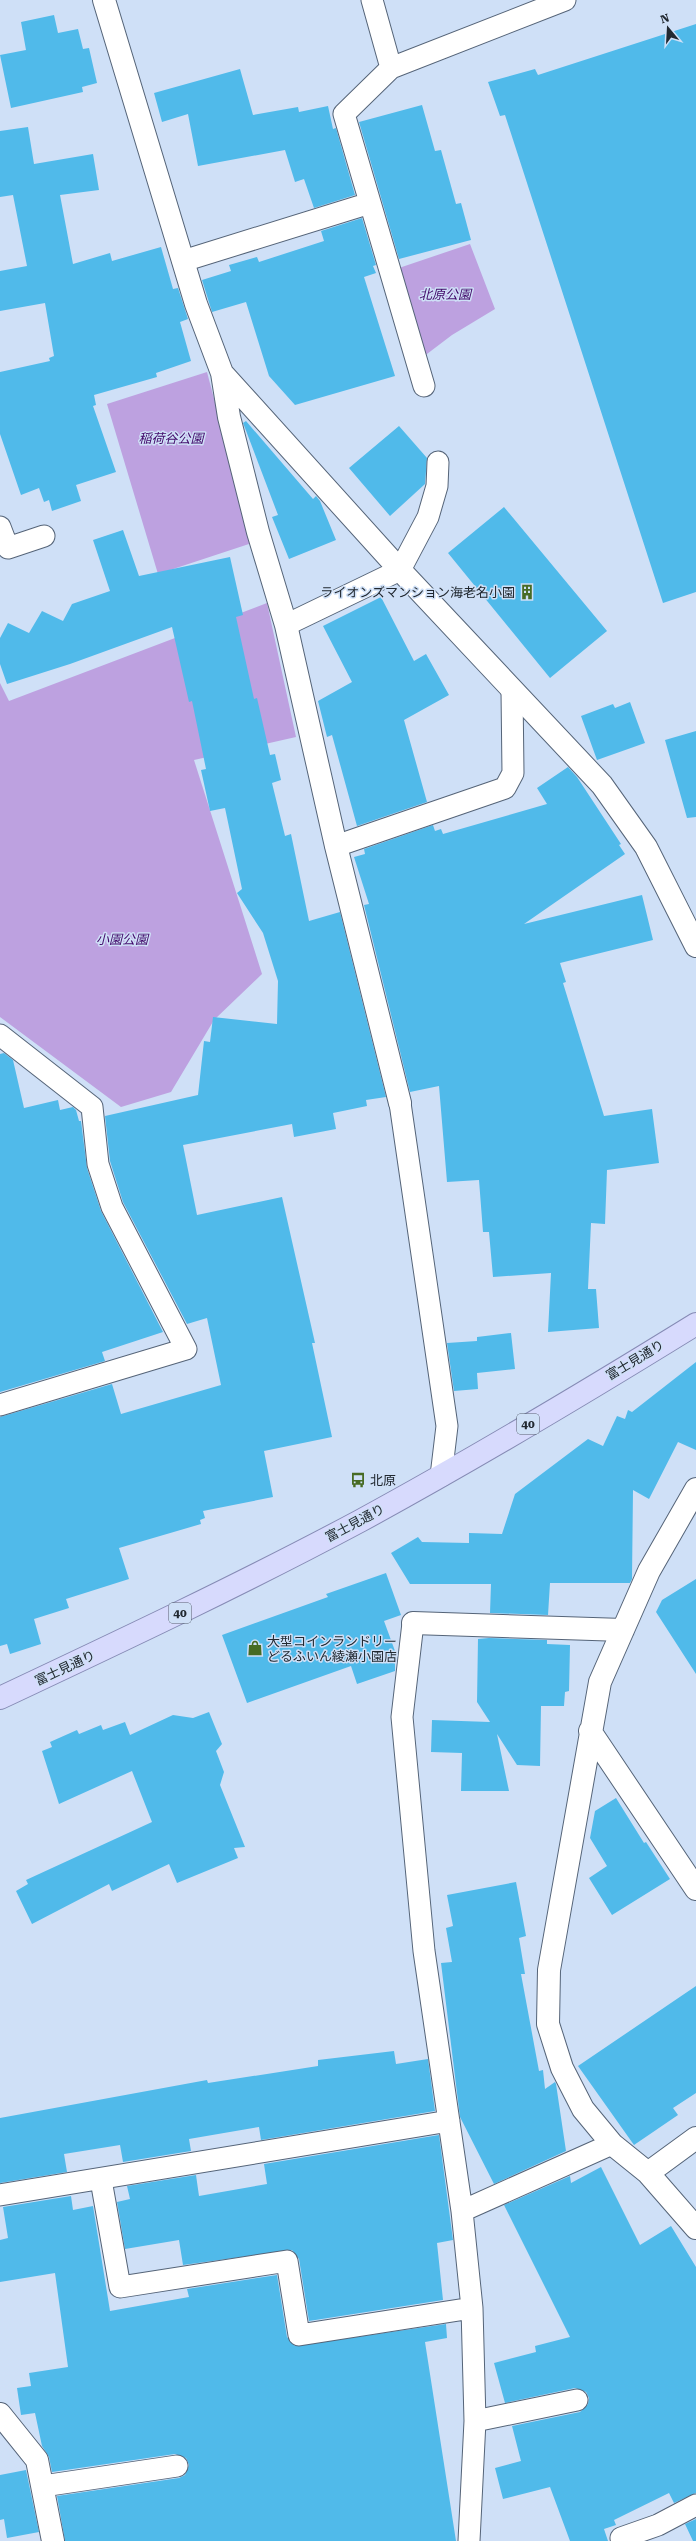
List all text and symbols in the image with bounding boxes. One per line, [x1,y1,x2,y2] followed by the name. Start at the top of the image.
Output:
[648,8,688,48] north arrow
[659,11,672,26] text: N
[419,287,473,302] park label: 北原公園
[138,431,205,446] park label: 稲荷谷公園
[518,583,536,601] building icon: ライオンズマンション海老名小園
[320,585,515,600] place label: ライオンズマンション海老名小園
[96,932,150,947] park label: 小園公園
[603,1337,667,1383] street label: 富士見通り
[517,1414,539,1434] road number: 40
[349,1471,367,1489] bus stop icon: 北原
[370,1473,396,1488] place label: 北原
[323,1501,387,1545] street label: 富士見通り
[169,1603,191,1623] road number: 40
[267,1634,397,1664] place label: 大型コインランドリー どるふいん綾瀬小園店
[246,1639,264,1657] shop icon: 大型コインランドリー どるふいん綾瀬小園店
[32,1647,98,1689] street label: 富士見通り

